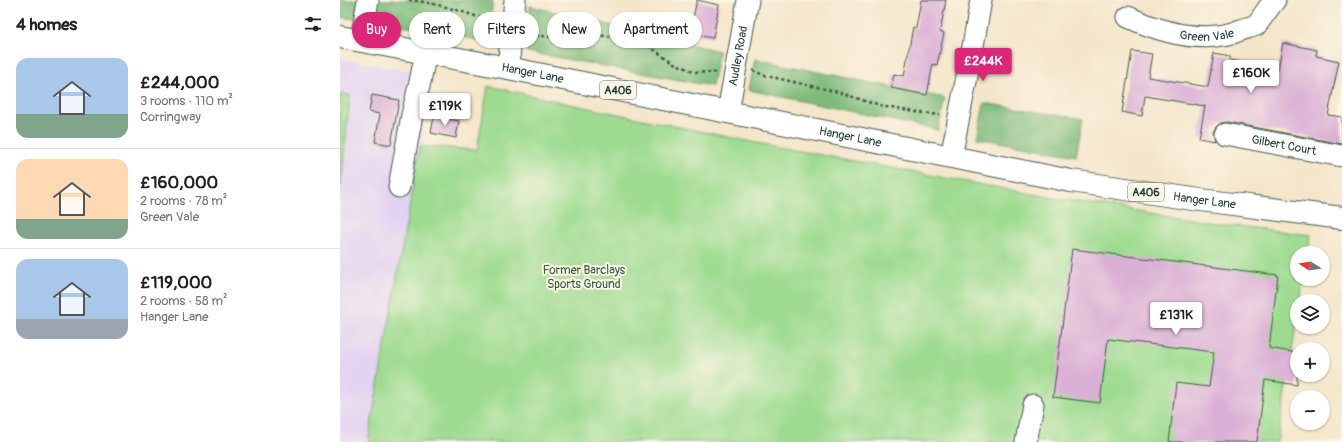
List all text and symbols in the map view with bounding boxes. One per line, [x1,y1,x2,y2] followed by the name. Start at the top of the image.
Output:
[352,12,401,48] chip: Buy
[409,12,465,48] chip: Rent
[473,12,539,48] chip: Filters
[547,12,601,48] chip: New
[609,12,702,48] chip: Apartment
[302,13,324,35] icon: filters
[16,14,77,35] text: 4 homes
[725,25,751,87] street label: Audley Road
[1179,25,1236,44] street label: Green Vale
[955,48,1011,82] pin: £244K
[964,53,1002,69] text: £244K
[500,59,565,87] street label: Hanger Lane
[1223,60,1279,94] pin: £160K
[1232,65,1270,81] text: £160K
[140,72,219,93] text: £244,000
[48,74,96,122] icon: home
[600,81,636,99] road number: A406
[140,93,233,109] text: 3 rooms · 110 m²
[417,93,473,127] pin: £119K
[428,98,462,114] text: £119K
[140,109,201,125] text: Corringway
[818,123,883,150] street label: Hanger Lane
[1250,132,1318,159] street label: Gilbert Court
[140,172,218,193] text: £160,000
[48,175,96,223] icon: home
[1128,183,1164,201] road number: A406
[1172,189,1237,212] street label: Hanger Lane
[140,193,227,209] text: 2 rooms · 78 m²
[140,209,199,225] text: Green Vale
[1290,246,1330,286] north arrow
[1290,246,1330,430] map controls
[543,263,626,292] park label: Former Barclays Sports Ground
[140,272,212,293] text: £119,000
[48,275,96,323] icon: home
[140,293,227,309] text: 2 rooms · 58 m²
[1290,294,1330,334] button: layers
[1148,302,1204,336] pin: £131K
[1159,307,1193,323] text: £131K
[140,309,208,325] text: Hanger Lane
[1290,342,1330,382] button: +
[1290,390,1330,430] button: −

